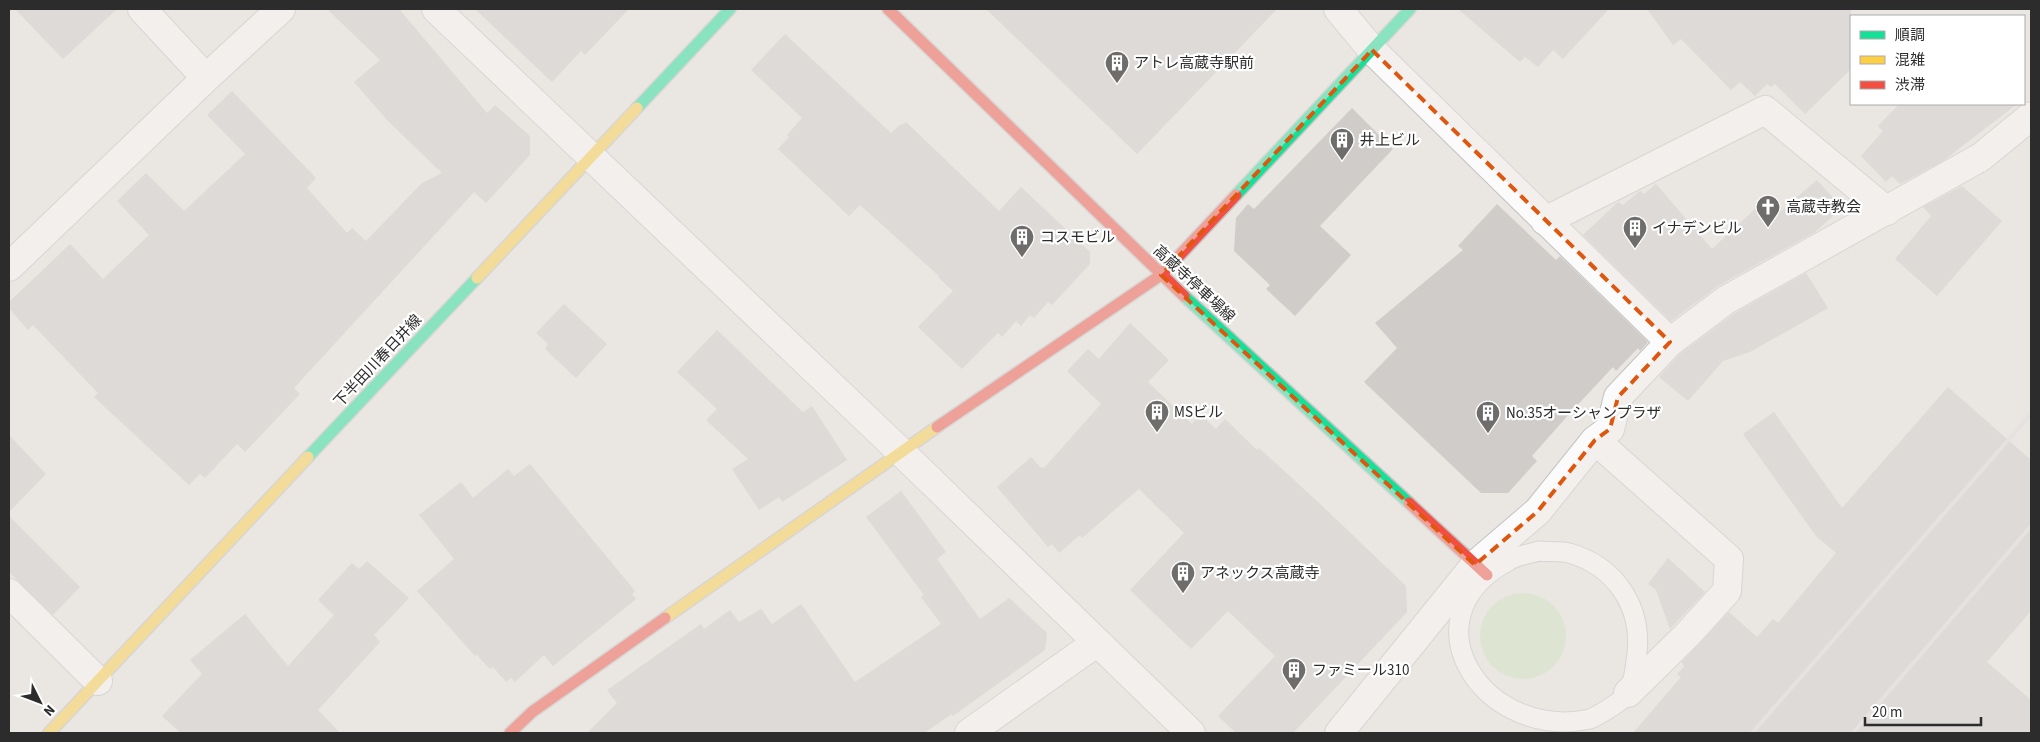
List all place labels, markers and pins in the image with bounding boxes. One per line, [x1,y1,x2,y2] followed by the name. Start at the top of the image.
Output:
[1104,50,1130,84] building icon: アトレ高蔵寺駅前
[1134,53,1254,74] place label: アトレ高蔵寺駅前
[1329,127,1355,161] building icon: 井上ビル
[1360,130,1420,151] place label: 井上ビル
[1755,194,1781,228] church icon: 高蔵寺教会
[1786,197,1861,218] place label: 高蔵寺教会
[1622,215,1648,249] building icon: イナデンビル
[1652,218,1742,239] place label: イナデンビル
[1009,224,1035,258] building icon: コスモビル
[1040,227,1115,248] place label: コスモビル
[1144,399,1170,433] building icon: MSビル
[1475,400,1501,434] building icon: No.35オーシャンプラザ
[1174,402,1223,423] place label: MSビル
[1506,403,1662,424] place label: No.35オーシャンプラザ
[1170,560,1196,594] building icon: アネックス高蔵寺
[1200,563,1320,584] place label: アネックス高蔵寺
[1281,657,1307,691] building icon: ファミール310
[1312,660,1409,681] place label: ファミール310

